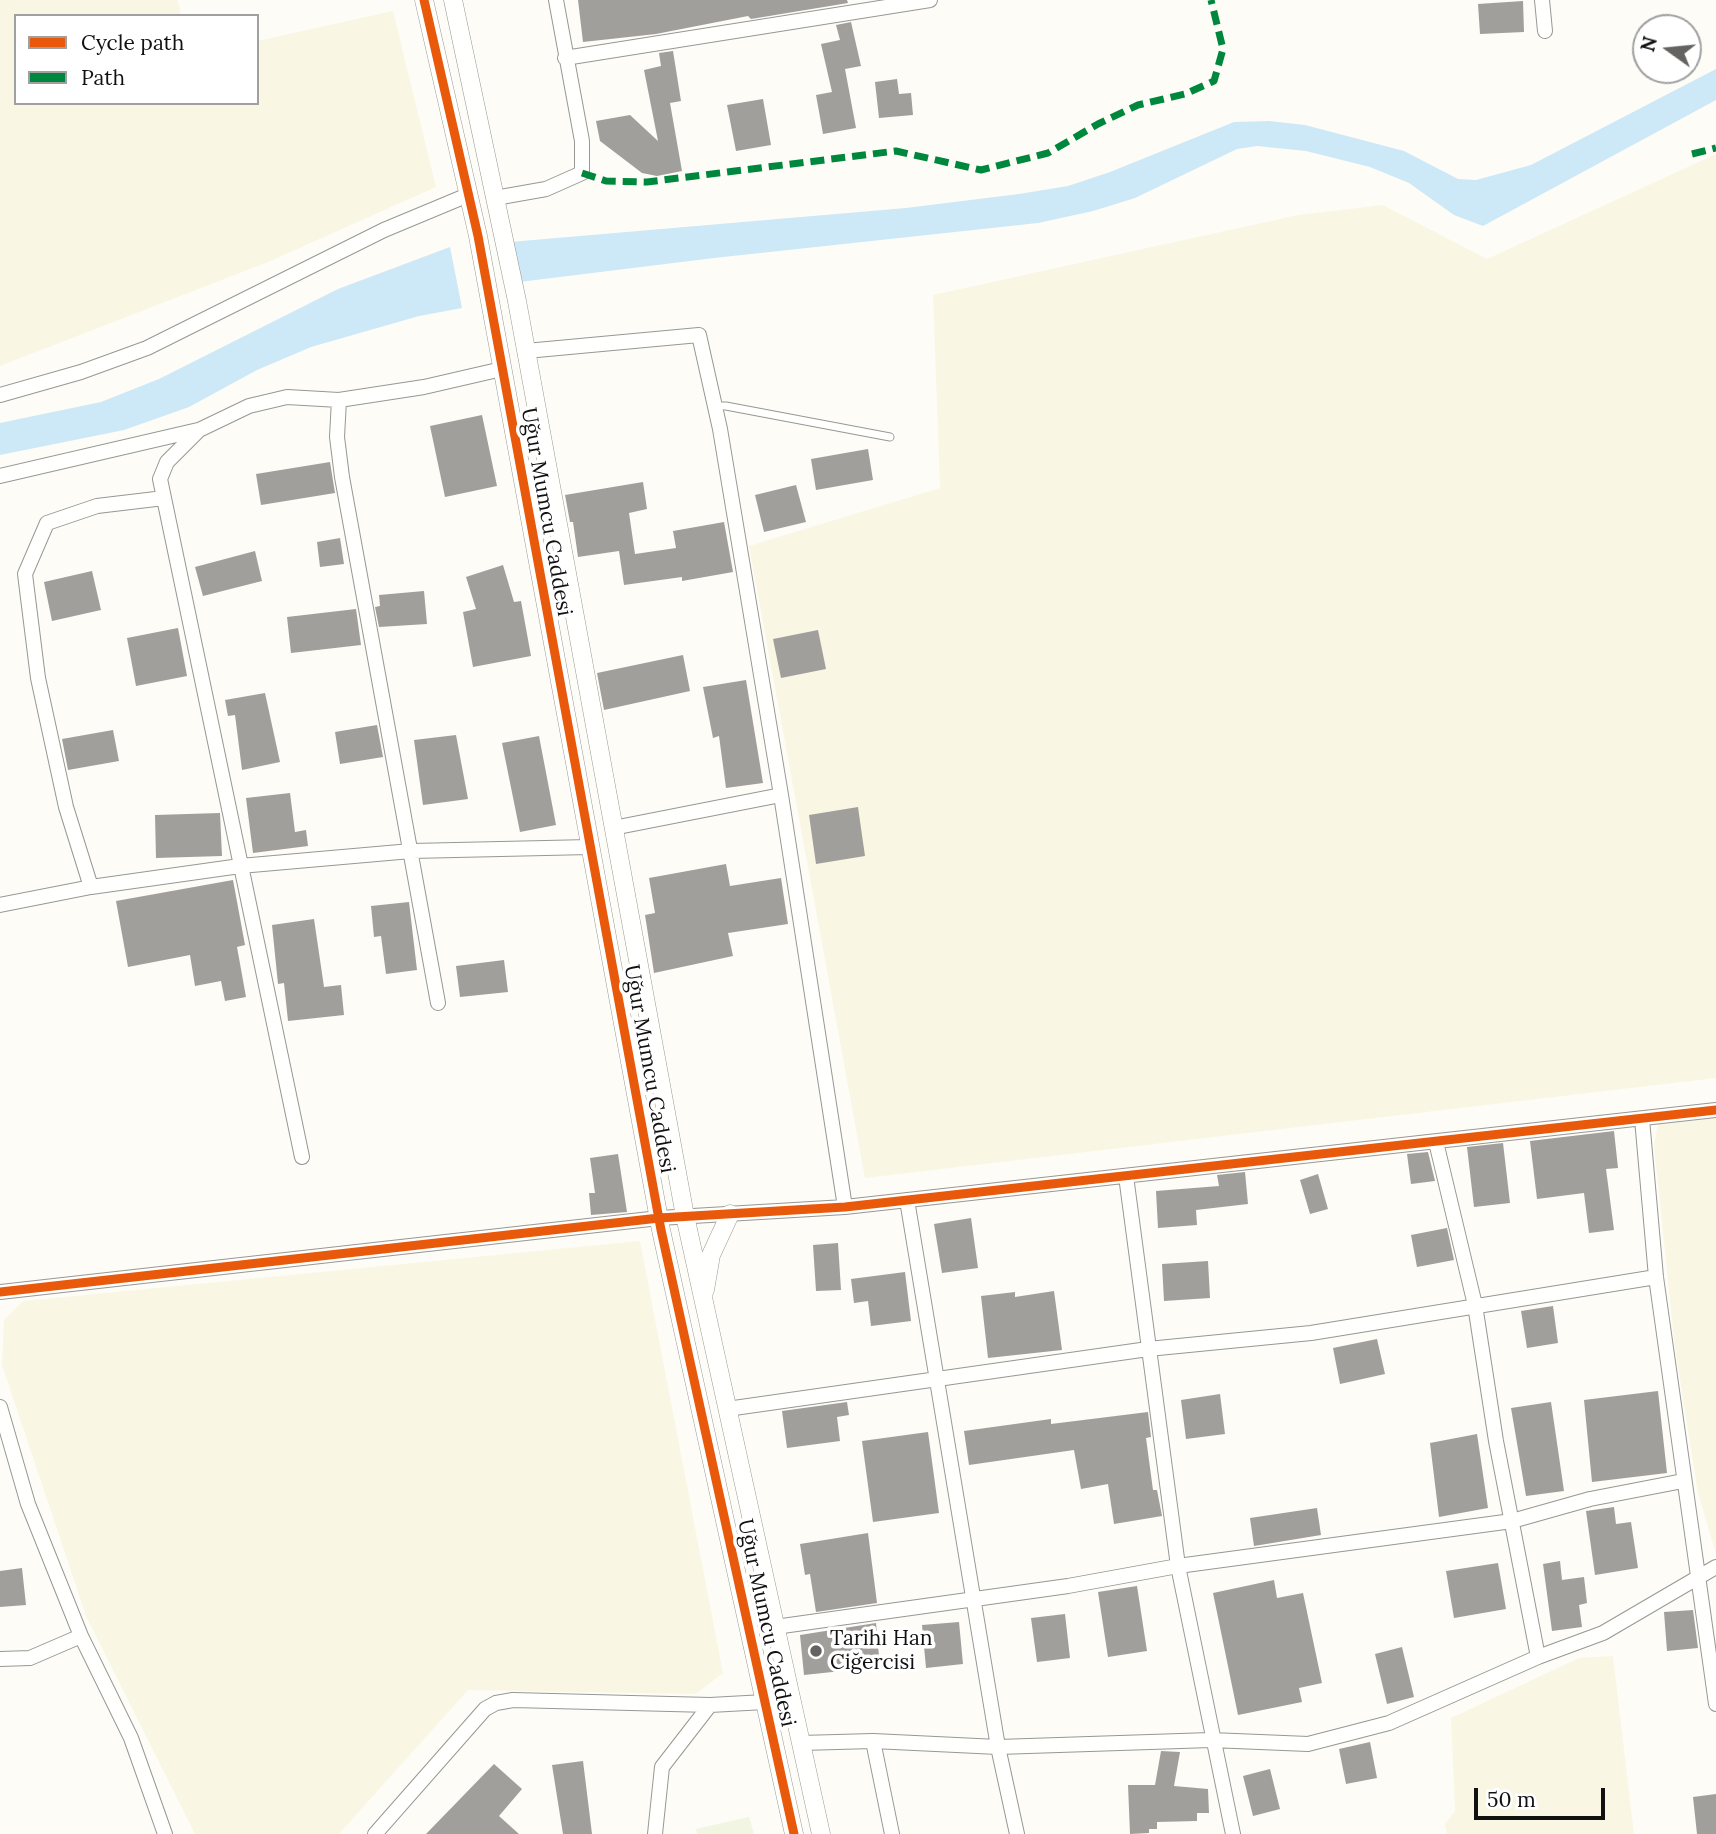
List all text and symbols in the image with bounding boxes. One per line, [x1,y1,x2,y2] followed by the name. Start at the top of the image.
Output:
[14,14,259,105] legend
[1632,14,1702,84] north arrow
[81,29,184,56] text: Cycle path
[1635,34,1662,54] text: N
[81,64,125,91] text: Path
[515,406,577,618] street label: Uğur Mumcu Caddesi
[618,963,680,1175] street label: Uğur Mumcu Caddesi
[732,1517,800,1729] street label: Uğur Mumcu Caddesi
[830,1626,933,1676] place label: Tarihi Han Ciğercisi
[808,1643,824,1659] marker: Tarihi Han Ciğercisi
[1478,1774,1609,1818] scale bar
[1487,1786,1536,1813] text: 50 m

